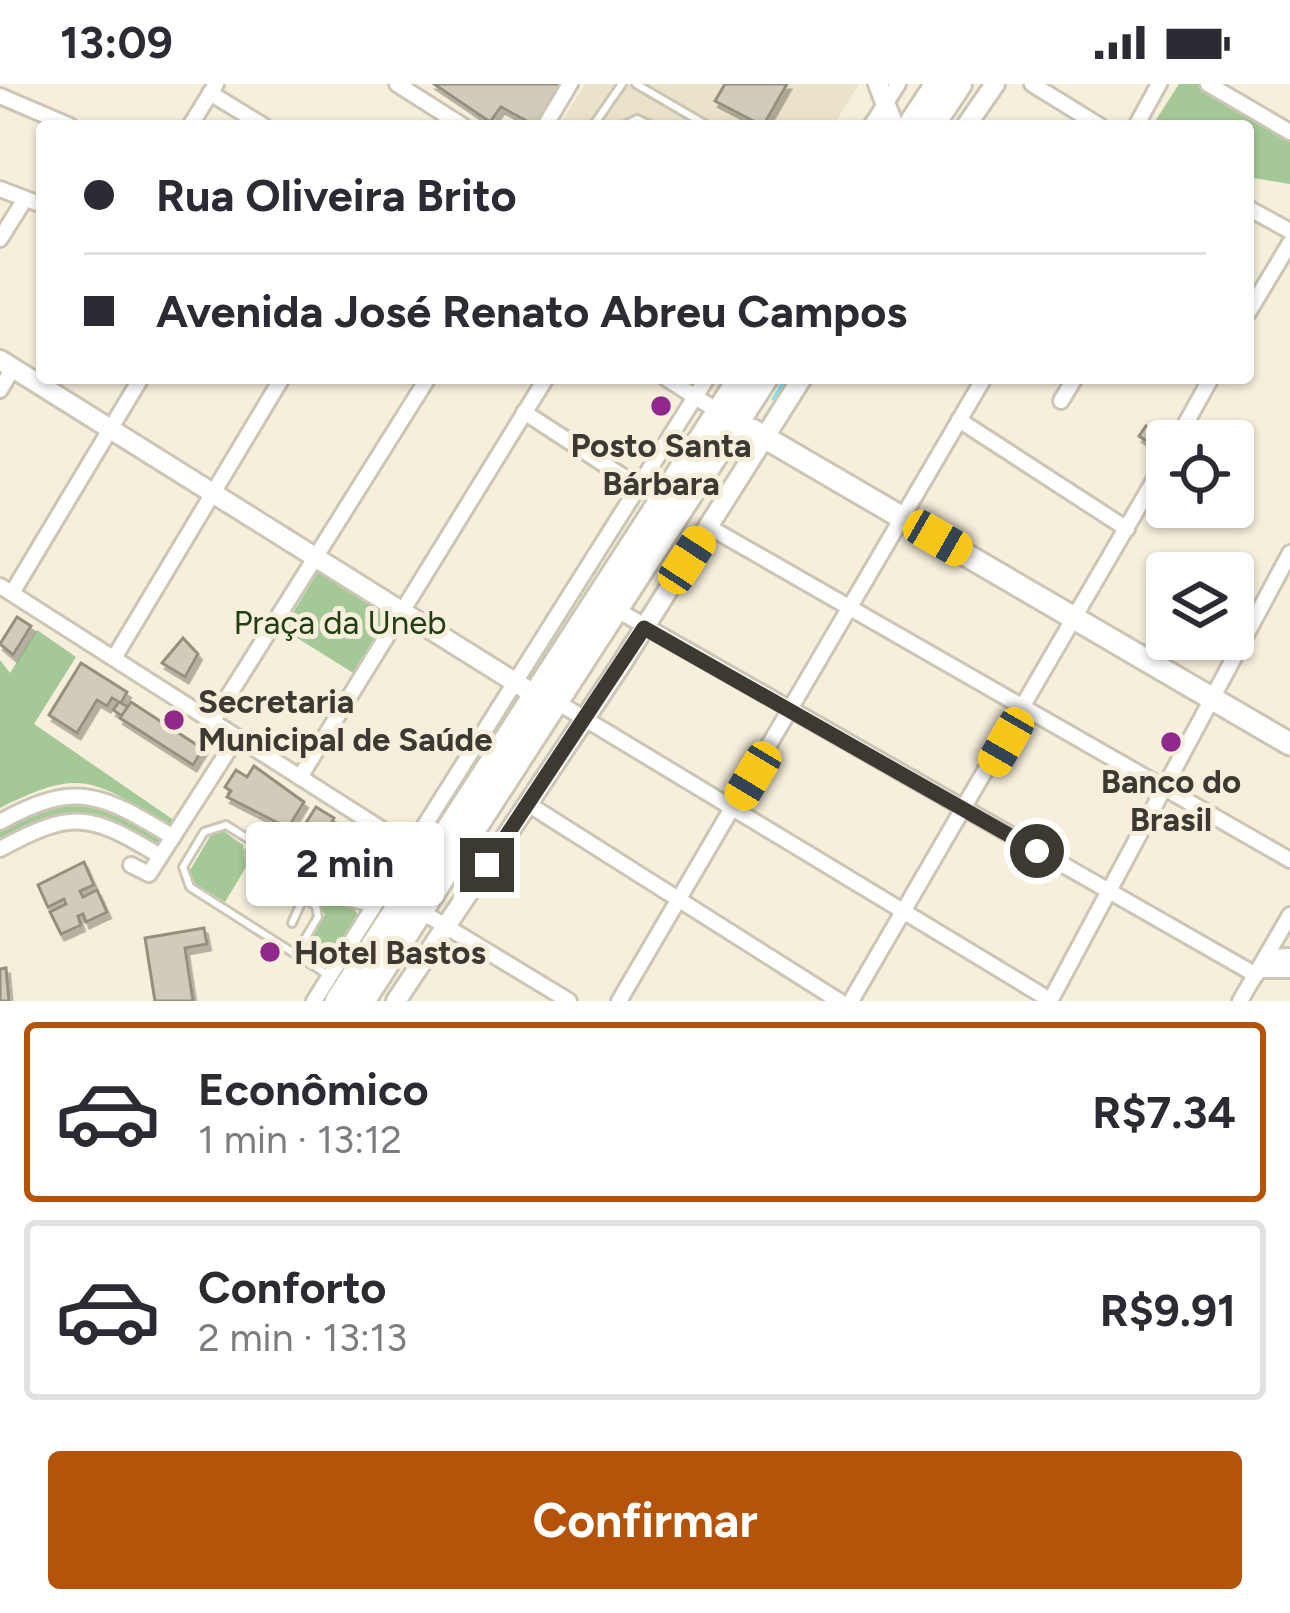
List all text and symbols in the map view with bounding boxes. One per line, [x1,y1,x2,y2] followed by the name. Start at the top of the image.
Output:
[60,15,173,69] text: 13:09
[156,168,517,222] text: Rua Oliveira Brito
[156,284,907,338] text: Avenida José Renato Abreu Campos
[648,393,674,419] marker: Posto Santa Bárbara
[1146,420,1254,660] map controls
[1146,420,1254,528] button: locate
[570,426,752,503] place label: Posto Santa Bárbara
[898,504,978,572] car
[652,520,722,600] car
[1146,552,1254,660] button: layers
[233,603,447,642] park label: Praça da Uneb
[198,682,493,759] place label: Secretaria Municipal de Saúde
[972,702,1040,782] car
[161,707,187,733] marker: Secretaria Municipal de Saúde
[1158,729,1184,755] marker: Banco do Brasil
[719,736,787,816] car
[1101,762,1241,839] place label: Banco do Brasil
[247,823,445,907] callout: 2 min
[1010,824,1064,878] route start
[460,838,514,892] route end
[296,840,394,887] text: 2 min
[294,933,486,972] place label: Hotel Bastos
[257,939,283,965] marker: Hotel Bastos
[54,1058,162,1166] icon: car
[198,1062,429,1116] text: Econômico
[1092,1085,1236,1139] text: R$7.34
[198,1116,402,1163] text: 1 min · 13:12
[54,1256,162,1364] icon: car
[198,1260,387,1314] text: Conforto
[1100,1283,1236,1337] text: R$9.91
[198,1314,407,1361] text: 2 min · 13:13
[48,1451,1242,1589] button: Confirmar

